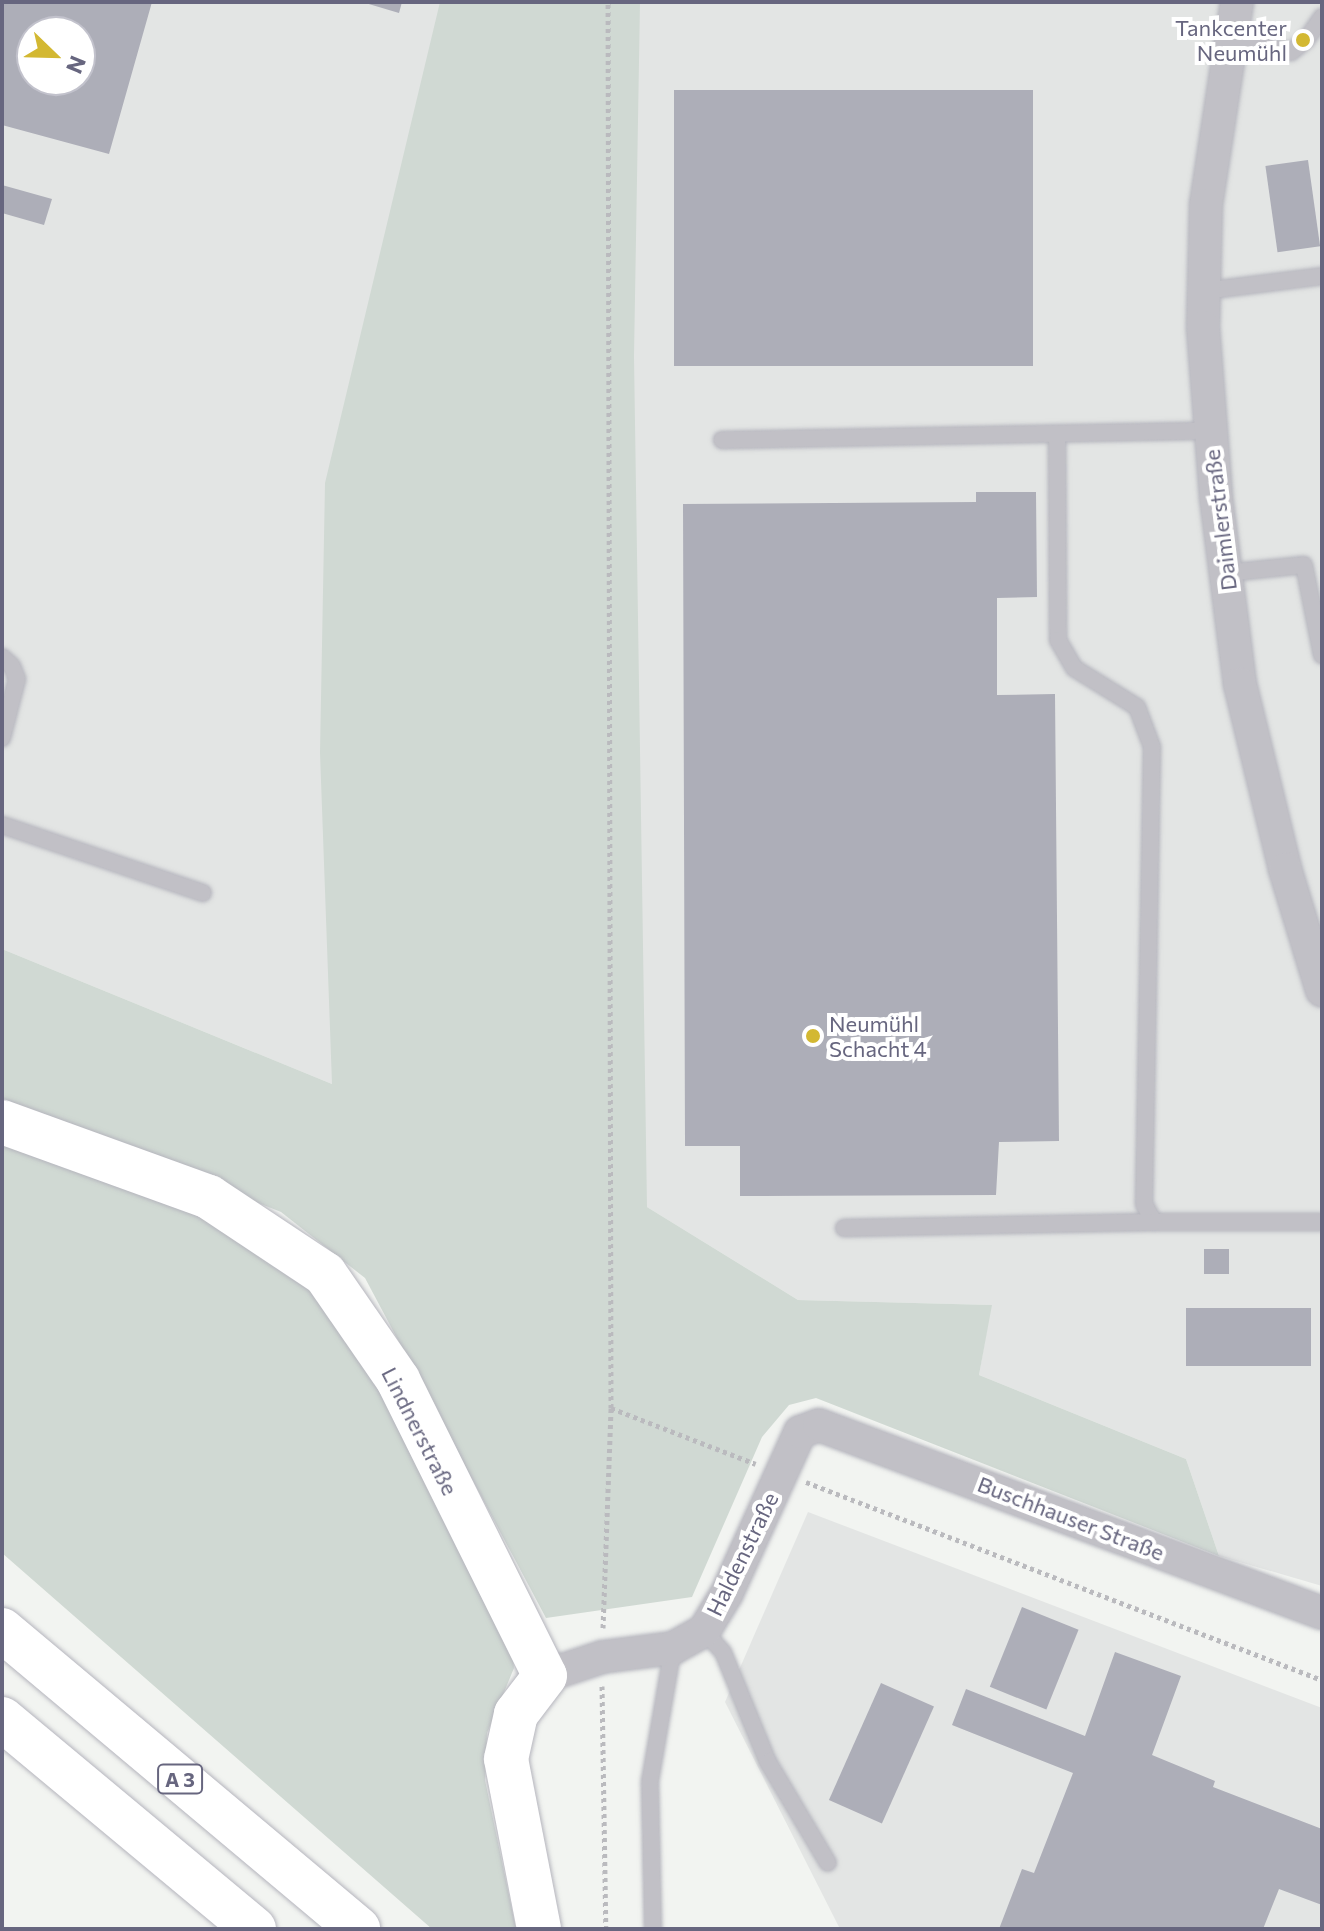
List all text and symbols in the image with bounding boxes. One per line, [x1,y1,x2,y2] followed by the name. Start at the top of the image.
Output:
[1175,14,1287,66] place label: Tankcenter Neumühl
[16,16,96,96] north arrow
[1294,31,1312,49] marker: Tankcenter Neumühl
[61,52,92,78] text: N
[1198,448,1242,592] street label: Daimlerstraße
[829,1010,927,1062] place label: Neumühl Schacht 4
[804,1027,822,1045] marker: Neumühl Schacht 4
[376,1363,464,1499] street label: Lindnerstraße
[974,1470,1168,1566] street label: Buschhauser Straße
[701,1488,783,1620] street label: Haldenstraße
[156,1763,204,1795] road number: A 3

